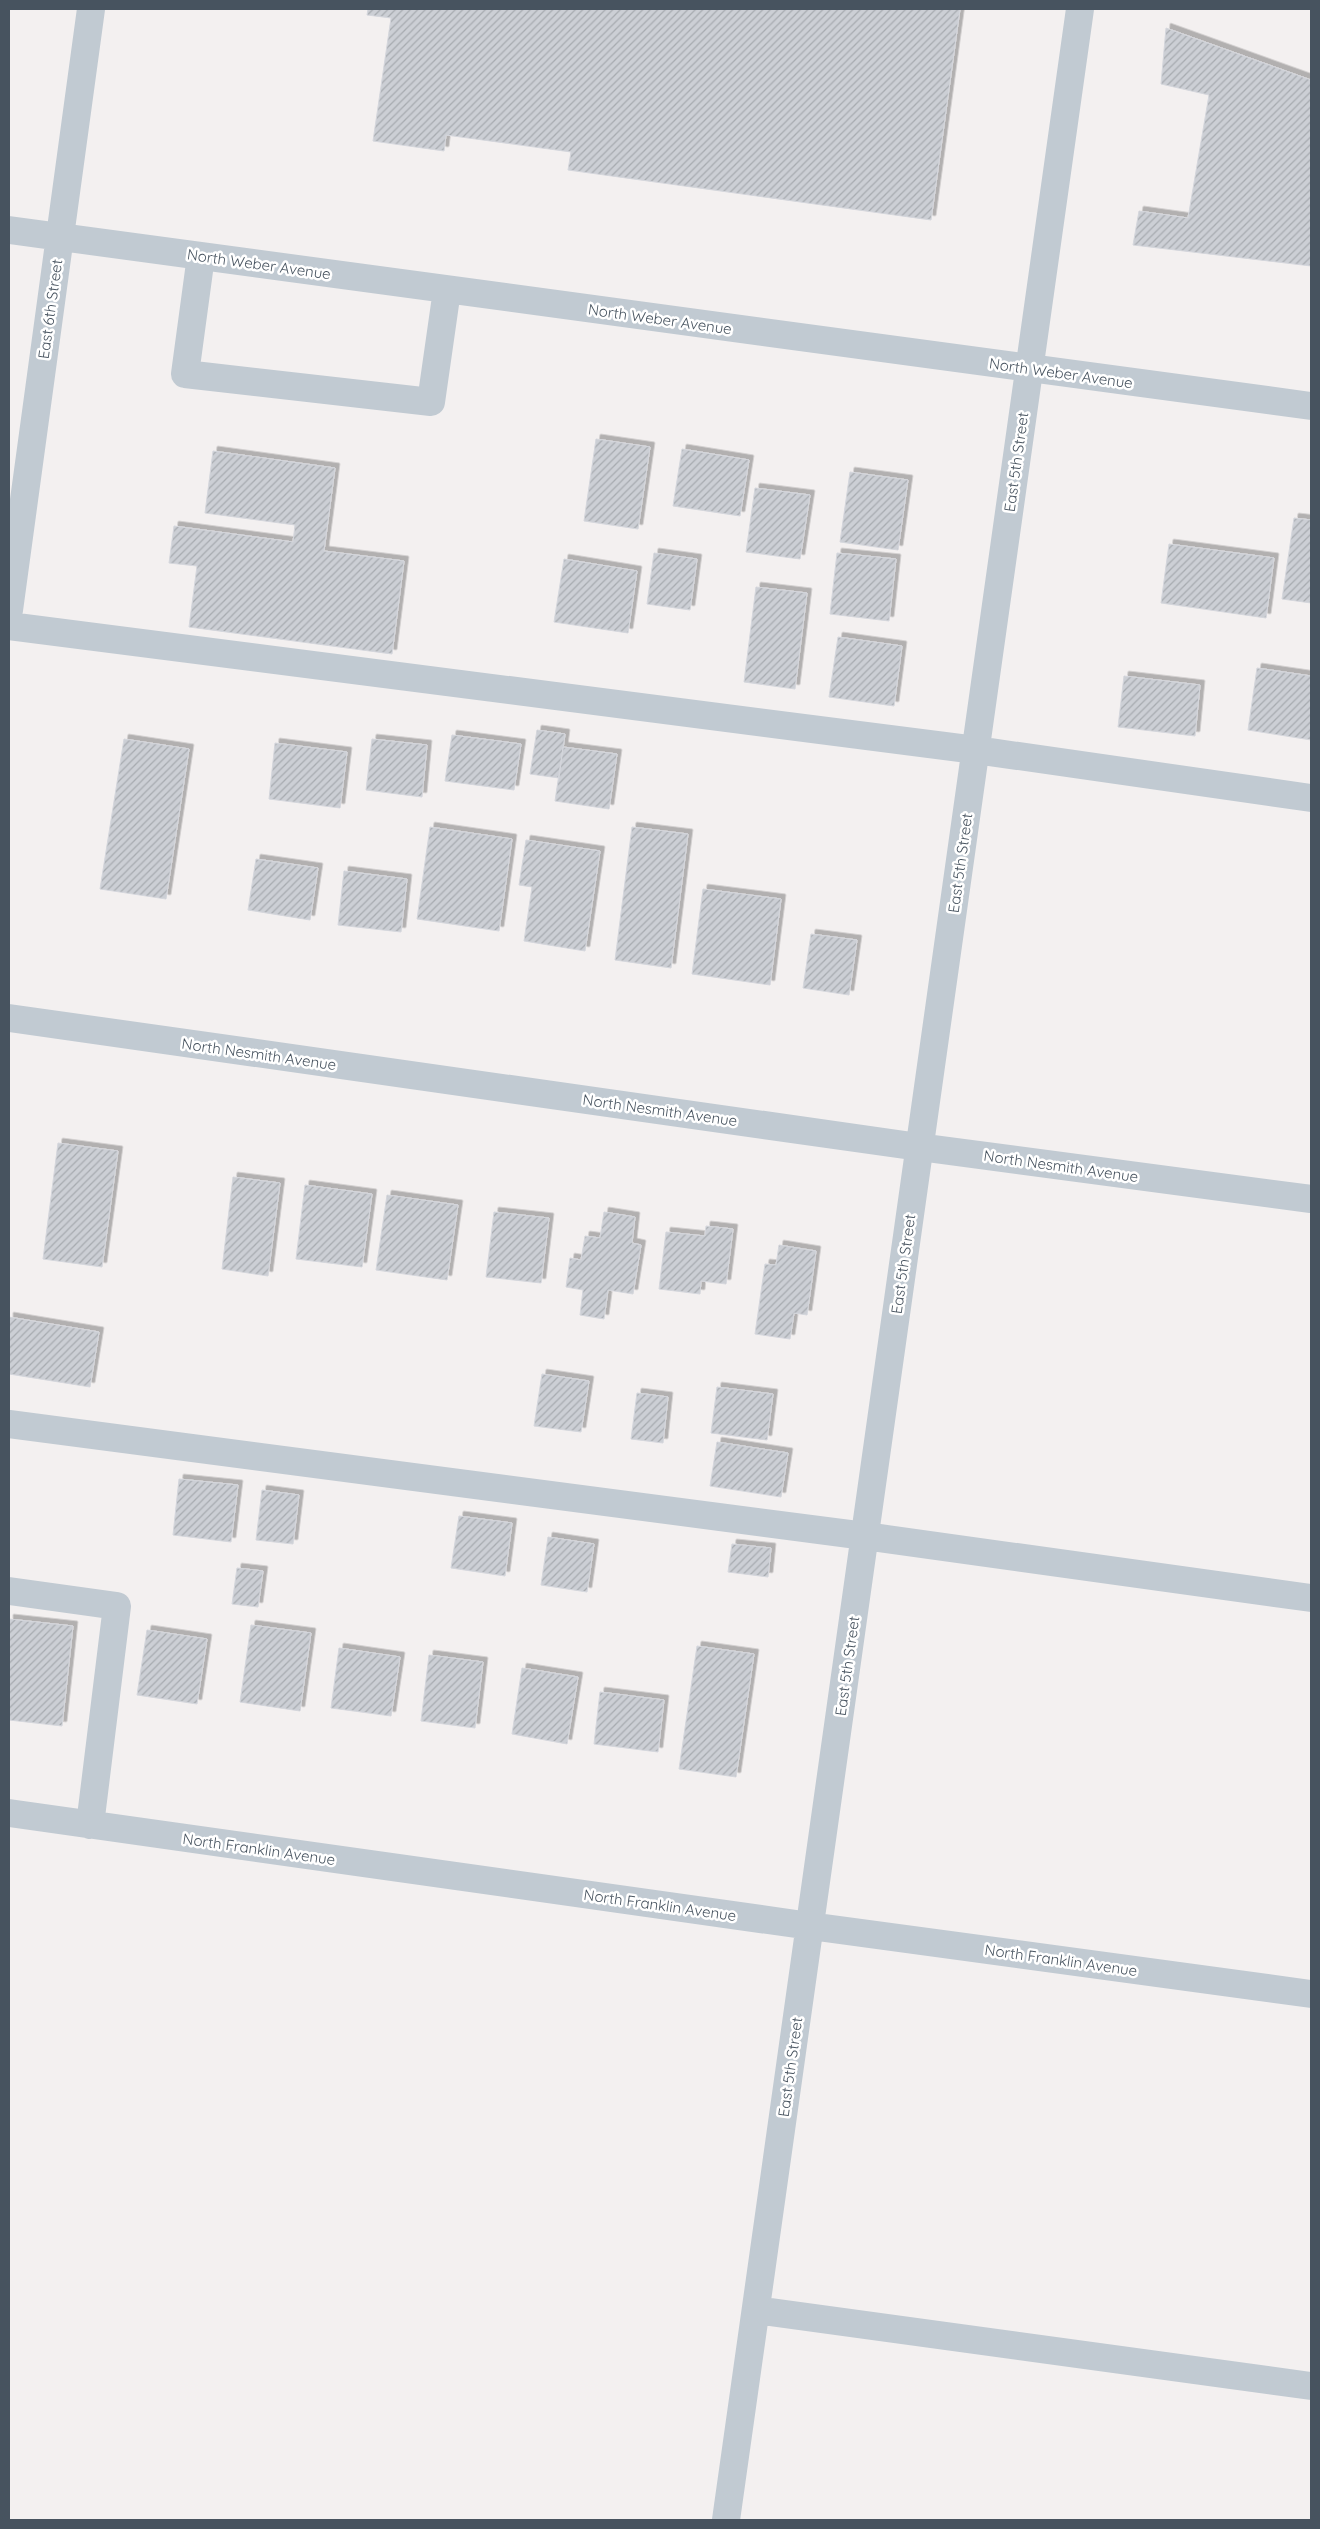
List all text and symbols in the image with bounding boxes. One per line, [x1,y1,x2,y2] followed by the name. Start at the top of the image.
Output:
[186,245,332,283] street label: North Weber Avenue
[34,258,66,360] street label: East 6th Street
[587,300,733,338] street label: North Weber Avenue
[988,354,1134,392] street label: North Weber Avenue
[1000,411,1032,513] street label: East 5th Street
[944,812,976,914] street label: East 5th Street
[181,1034,337,1074] street label: North Nesmith Avenue
[582,1090,738,1130] street label: North Nesmith Avenue
[983,1146,1139,1186] street label: North Nesmith Avenue
[887,1213,919,1315] street label: East 5th Street
[831,1615,863,1717] street label: East 5th Street
[182,1829,336,1869] street label: North Franklin Avenue
[583,1885,737,1925] street label: North Franklin Avenue
[984,1940,1138,1980] street label: North Franklin Avenue
[774,2016,806,2118] street label: East 5th Street

